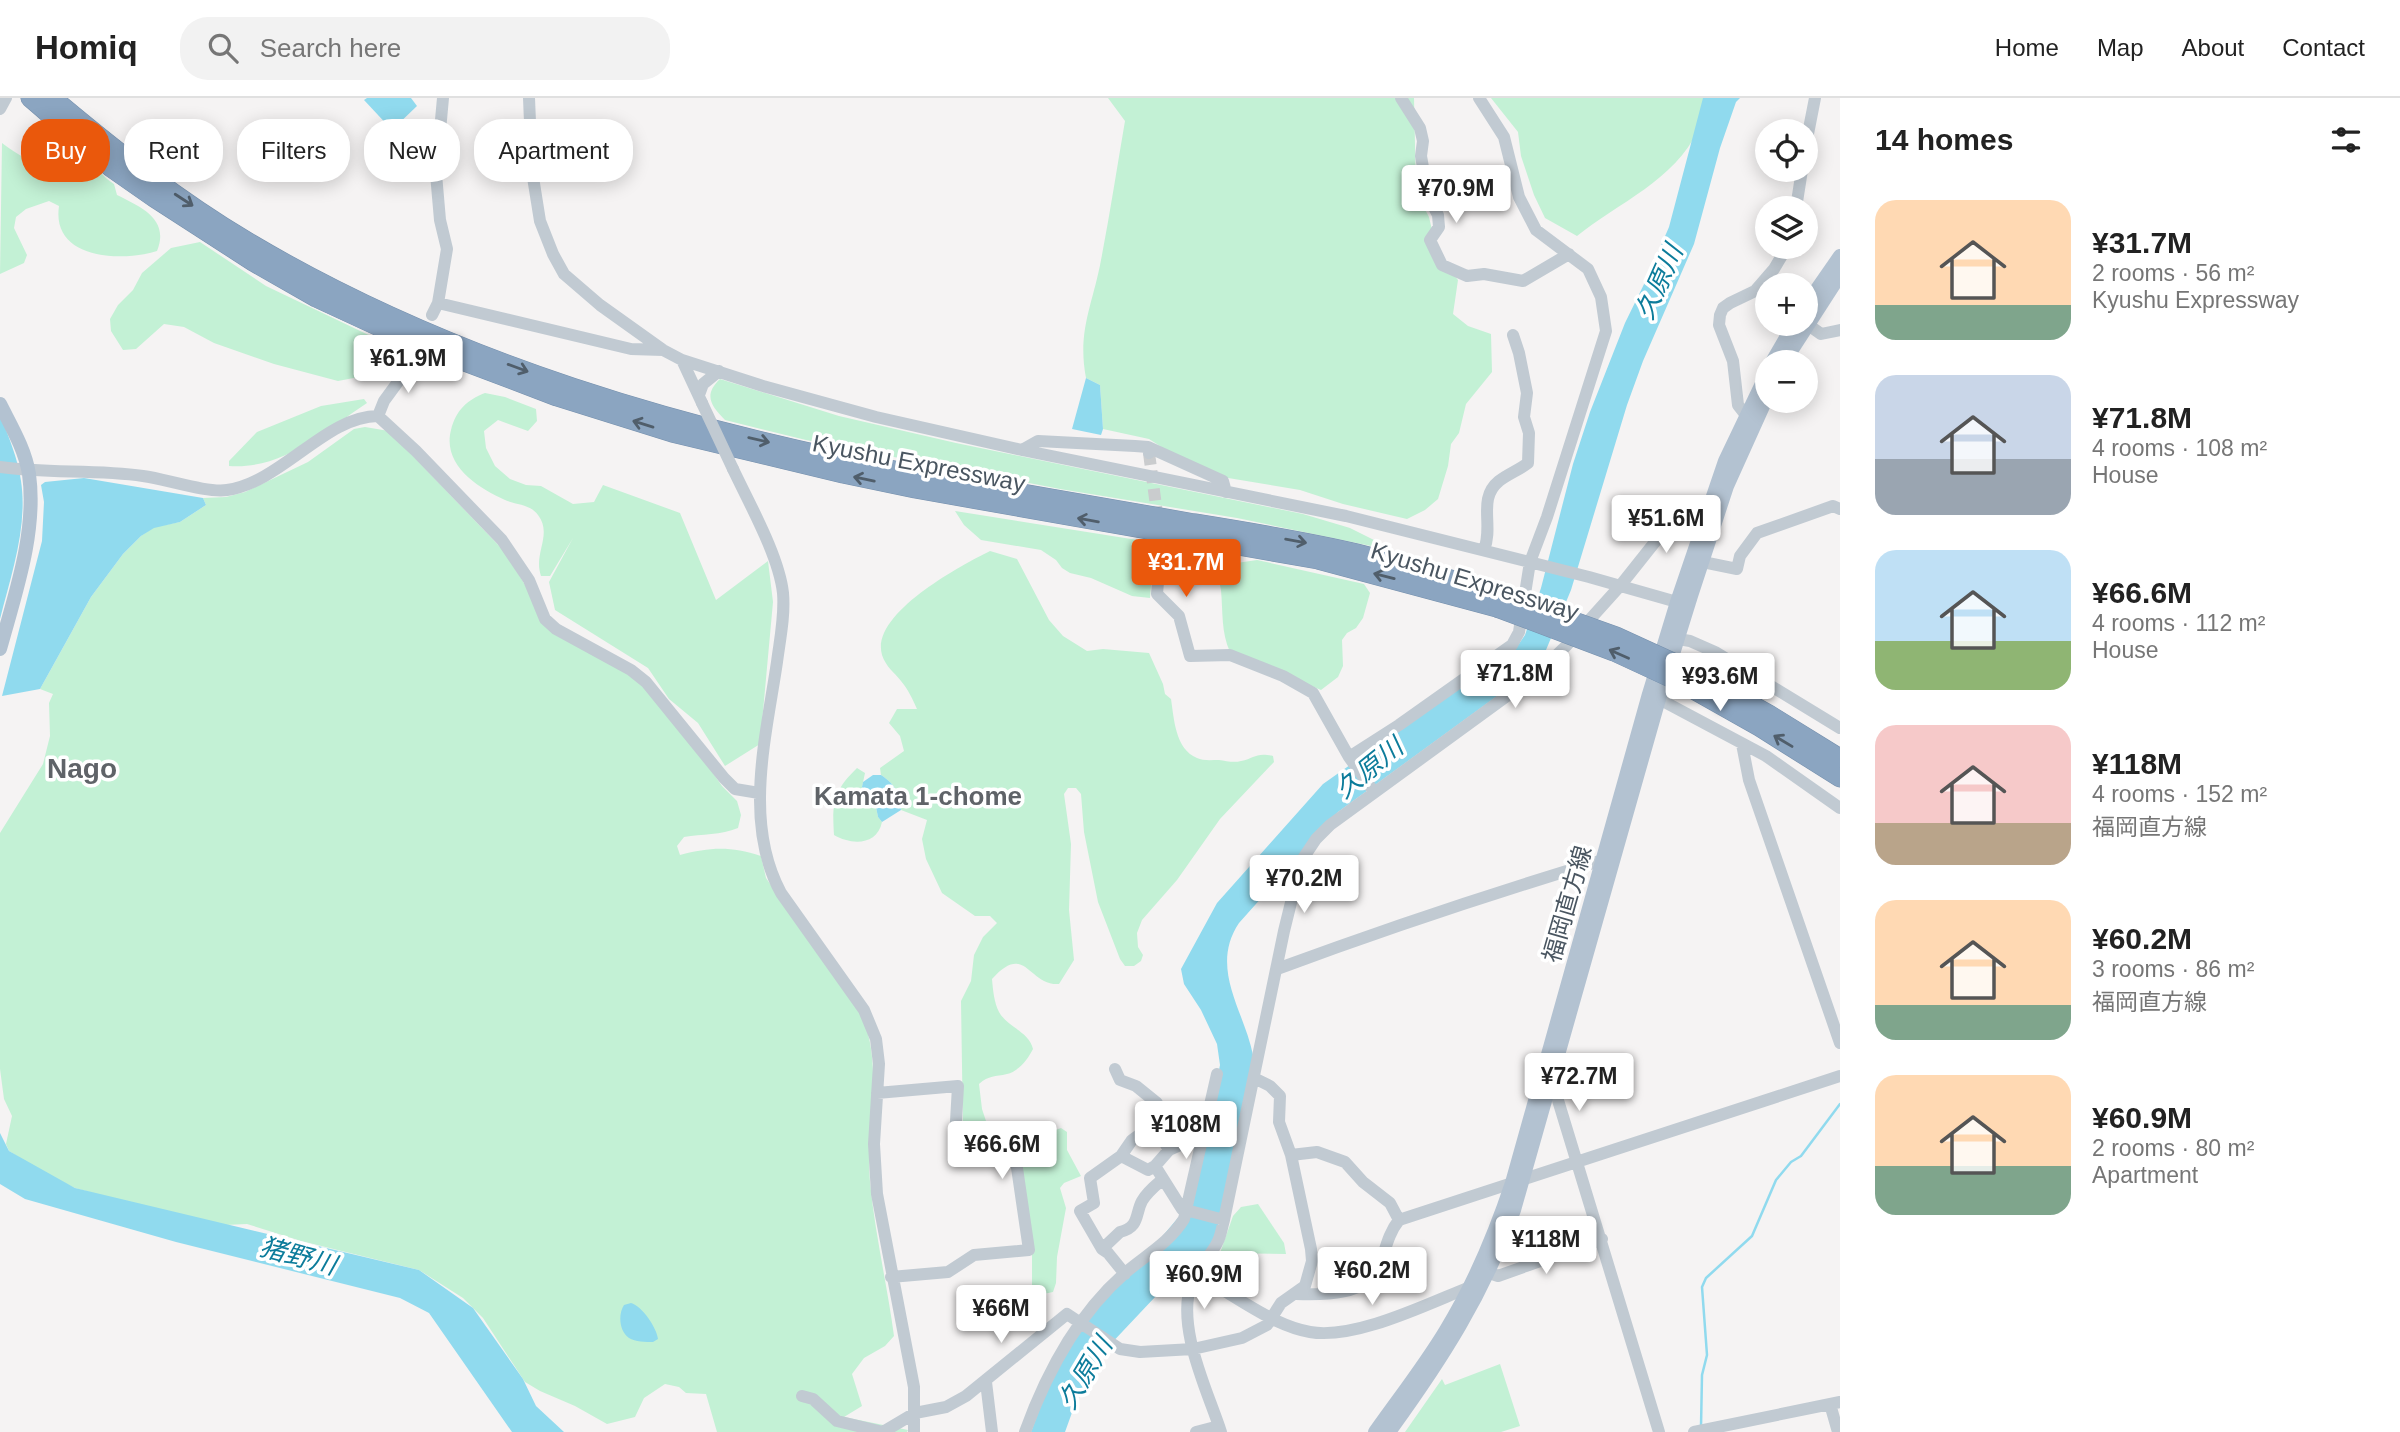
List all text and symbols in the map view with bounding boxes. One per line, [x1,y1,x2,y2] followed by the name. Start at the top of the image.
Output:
[180,17,670,80] search box
[35,29,138,66] text: Homiq
[204,29,242,67] icon: search
[260,33,401,63] text: Search here
[1995,34,2059,61] text: Home
[2097,34,2144,61] text: Map
[2182,34,2244,61] text: About
[2282,34,2365,61] text: Contact
[21,119,110,182] chip: Buy
[124,119,223,182] chip: Rent
[237,119,350,182] chip: Filters
[364,119,460,182] chip: New
[474,119,633,182] chip: Apartment
[1755,119,1818,413] map controls
[1755,119,1818,182] button: locate
[2327,121,2365,159] icon: filters
[1875,123,2013,156] text: 14 homes
[1399,166,1513,225] pin: ¥70.9M
[1418,175,1494,201] text: ¥70.9M
[174,193,193,208] one-way arrow
[1755,196,1818,259] button: layers
[2092,226,2192,259] text: ¥31.7M
[1931,228,2015,312] icon: home
[1629,238,1690,324] water label: 久原川
[2092,260,2254,286] text: 2 rooms · 56 m²
[1755,273,1818,336] button: +
[2092,287,2299,313] text: Kyushu Expressway
[351,336,465,395] pin: ¥61.9M
[370,345,446,371] text: ¥61.9M
[1755,350,1818,413] button: −
[507,362,529,375] one-way arrow
[2092,401,2192,434] text: ¥71.8M
[1931,403,2015,487] icon: home
[633,417,655,430] one-way arrow
[810,429,1028,497] street label: Kyushu Expressway
[747,433,770,447] one-way arrow
[2092,435,2267,461] text: 4 rooms · 108 m²
[2092,462,2158,488] text: House
[853,471,876,485] one-way arrow
[1609,496,1723,555] pin: ¥51.6M
[1628,505,1704,531] text: ¥51.6M
[1077,513,1100,526] one-way arrow
[1284,535,1307,548] one-way arrow
[1368,537,1582,625] street label: Kyushu Expressway
[1129,540,1243,599] pin: ¥31.7M
[1148,549,1224,575] text: ¥31.7M
[1373,569,1395,582] one-way arrow
[2092,576,2192,609] text: ¥66.6M
[1931,578,2015,662] icon: home
[2092,610,2265,636] text: 4 rooms · 112 m²
[2092,637,2158,663] text: House
[1609,647,1630,660] one-way arrow
[1458,650,1572,710] pin: ¥71.8M
[1663,654,1777,713] pin: ¥93.6M
[1477,660,1553,686] text: ¥71.8M
[1682,663,1758,689] text: ¥93.6M
[1329,730,1411,804] water label: 久原川
[1773,733,1793,747] one-way arrow
[2092,747,2182,780] text: ¥118M
[47,753,117,784] district label: Nago
[1931,753,2015,837] icon: home
[814,781,1022,811] district label: Kamata 1-chome
[2092,781,2267,807] text: 4 rooms · 152 m²
[2092,814,2207,840] text: 福岡直方線
[1537,843,1597,965] street label: 福岡直方線
[1247,856,1361,915] pin: ¥70.2M
[1266,865,1342,891] text: ¥70.2M
[2092,922,2192,955] text: ¥60.2M
[1931,928,2015,1012] icon: home
[2092,956,2254,982] text: 3 rooms · 86 m²
[2092,989,2207,1015] text: 福岡直方線
[1522,1054,1636,1113] pin: ¥72.7M
[1541,1063,1617,1089] text: ¥72.7M
[2092,1101,2192,1134] text: ¥60.9M
[1137,1102,1235,1161] pin: ¥108M
[1931,1103,2015,1187] icon: home
[1151,1111,1221,1137] text: ¥108M
[945,1122,1059,1181] pin: ¥66.6M
[964,1131,1040,1157] text: ¥66.6M
[2092,1135,2254,1161] text: 2 rooms · 80 m²
[2092,1162,2198,1188] text: Apartment
[1497,1216,1595,1276] pin: ¥118M
[1511,1226,1581,1252] text: ¥118M
[256,1231,342,1281] water label: 猪野川
[1315,1248,1429,1307] pin: ¥60.2M
[1147,1252,1261,1311] pin: ¥60.9M
[1334,1257,1410,1283] text: ¥60.2M
[1166,1261,1242,1287] text: ¥60.9M
[960,1286,1042,1345] pin: ¥66M
[972,1295,1030,1321] text: ¥66M
[1052,1329,1119,1414] water label: 久原川

